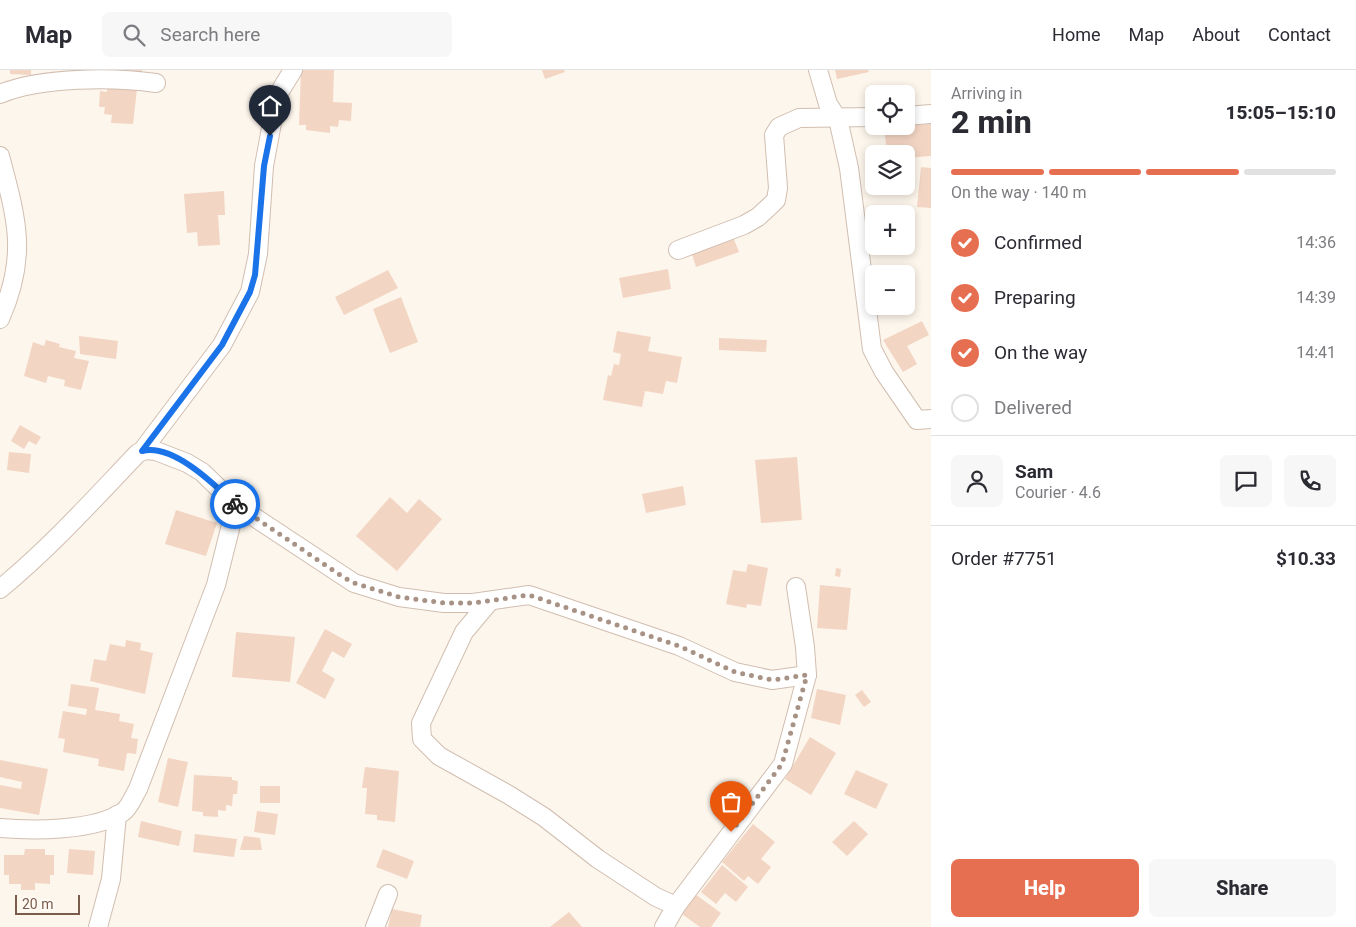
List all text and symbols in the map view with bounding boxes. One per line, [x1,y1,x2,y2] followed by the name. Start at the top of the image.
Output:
[102,12,452,57] search box
[25,21,72,49] text: Map
[120,21,148,49] icon: search
[160,23,260,46] text: Search here
[1052,24,1101,45] text: Home
[1129,24,1164,45] text: Map
[1192,24,1240,45] text: About
[1268,24,1331,45] text: Contact
[951,84,1022,103] text: Arriving in
[249,85,291,136] pin
[865,85,915,315] map controls
[865,85,915,135] button: locate
[256,92,284,120] icon: home
[1225,101,1336,124] text: 15:05–15:10
[951,103,1032,141] text: 2 min
[865,145,915,195] button: layers
[951,183,1087,202] text: On the way · 140 m
[865,205,915,255] button: +
[951,229,979,257] icon: check
[994,231,1082,254] text: Confirmed
[1296,233,1336,252] text: 14:36
[865,265,915,315] button: −
[951,284,979,312] icon: check
[994,286,1076,309] text: Preparing
[1296,288,1336,307] text: 14:39
[951,339,979,367] icon: check
[994,341,1087,364] text: On the way
[1296,343,1336,362] text: 14:41
[994,396,1072,419] text: Delivered
[951,455,1003,507] button: person
[1220,455,1272,507] button: chat
[1284,455,1336,507] button: phone
[1015,460,1053,483] text: Sam
[210,479,260,529] courier
[1015,483,1101,502] text: Courier · 4.6
[221,490,249,518] icon: bike
[951,547,1057,570] text: Order #7751
[1276,547,1336,570] text: $10.33
[710,781,752,832] pin
[717,788,745,816] icon: bag
[951,859,1139,917] button: Help
[1149,859,1336,917] button: Share
[15,892,80,915] scale bar
[22,896,54,912] text: 20 m

